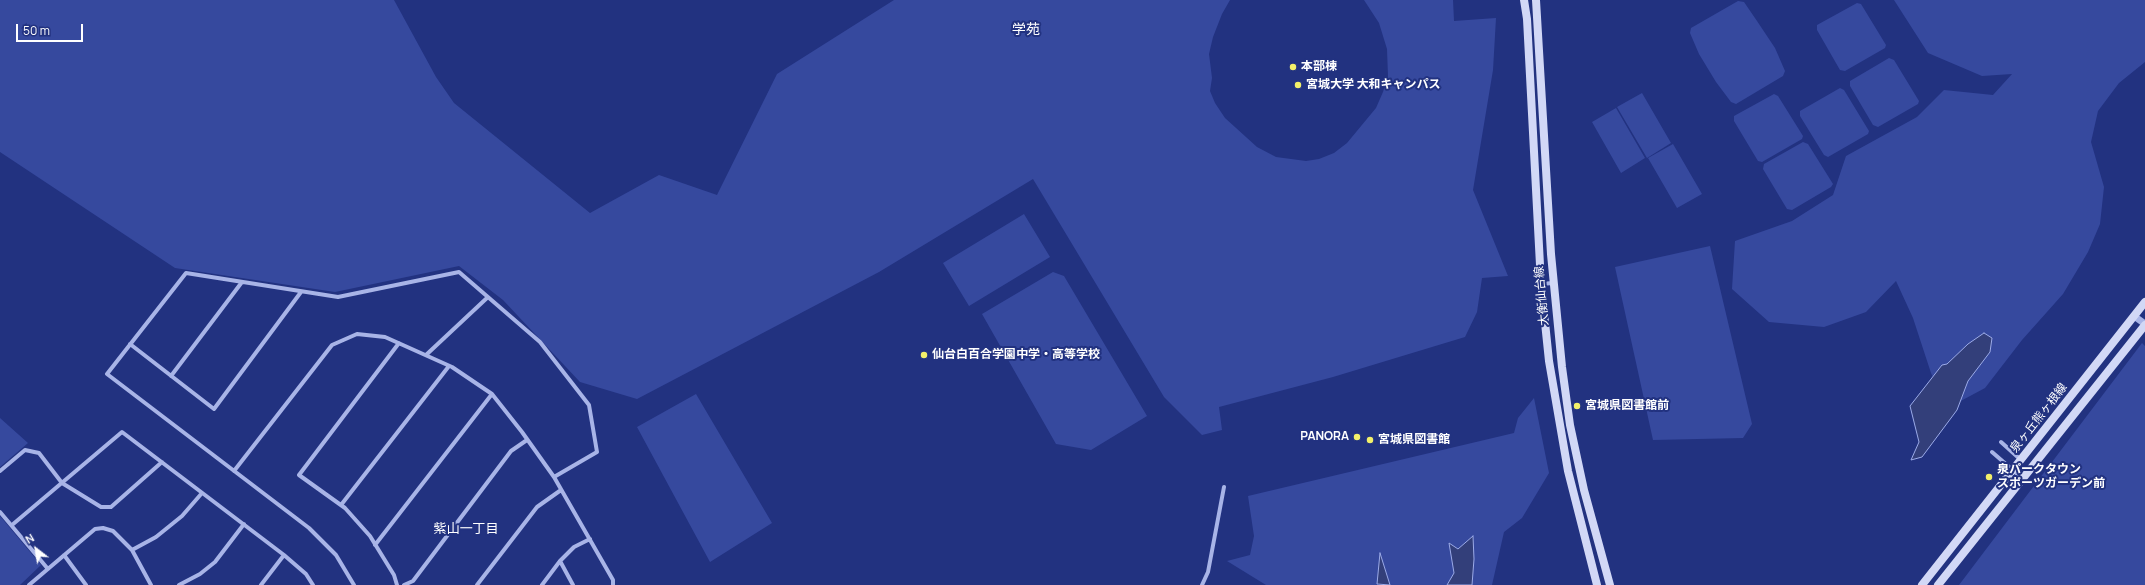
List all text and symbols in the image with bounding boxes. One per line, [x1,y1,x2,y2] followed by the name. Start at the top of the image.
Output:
[18,16,85,42] scale bar
[23,22,50,39] text: 50 m
[1012,22,1040,38] district label: 学苑
[1301,60,1337,74] place label: 本部棟
[1288,62,1298,72] marker: 本部棟
[1306,78,1440,92] place label: 宮城大学 大和キャンパス
[1293,80,1303,90] marker: 宮城大学 大和キャンパス
[1532,265,1552,327] street label: 大衡仙台線
[932,348,1100,362] place label: 仙台白百合学園中学・高等学校
[919,350,929,360] marker: 仙台白百合学園中学・高等学校
[2007,380,2071,456] street label: 泉ヶ丘熊ヶ根線
[1585,399,1669,413] place label: 宮城県図書館前
[1572,401,1582,411] marker: 宮城県図書館前
[1300,430,1349,444] place label: PANORA
[1352,432,1362,442] marker: PANORA
[1378,433,1450,447] place label: 宮城県図書館
[1365,435,1375,445] marker: 宮城県図書館
[1997,463,2105,491] place label: 泉パークタウン スポーツガーデン前
[1984,472,1994,482] marker: 泉パークタウン スポーツガーデン前
[434,521,498,537] district label: 紫山一丁目
[16,529,56,569] north arrow
[22,530,37,547] text: N

